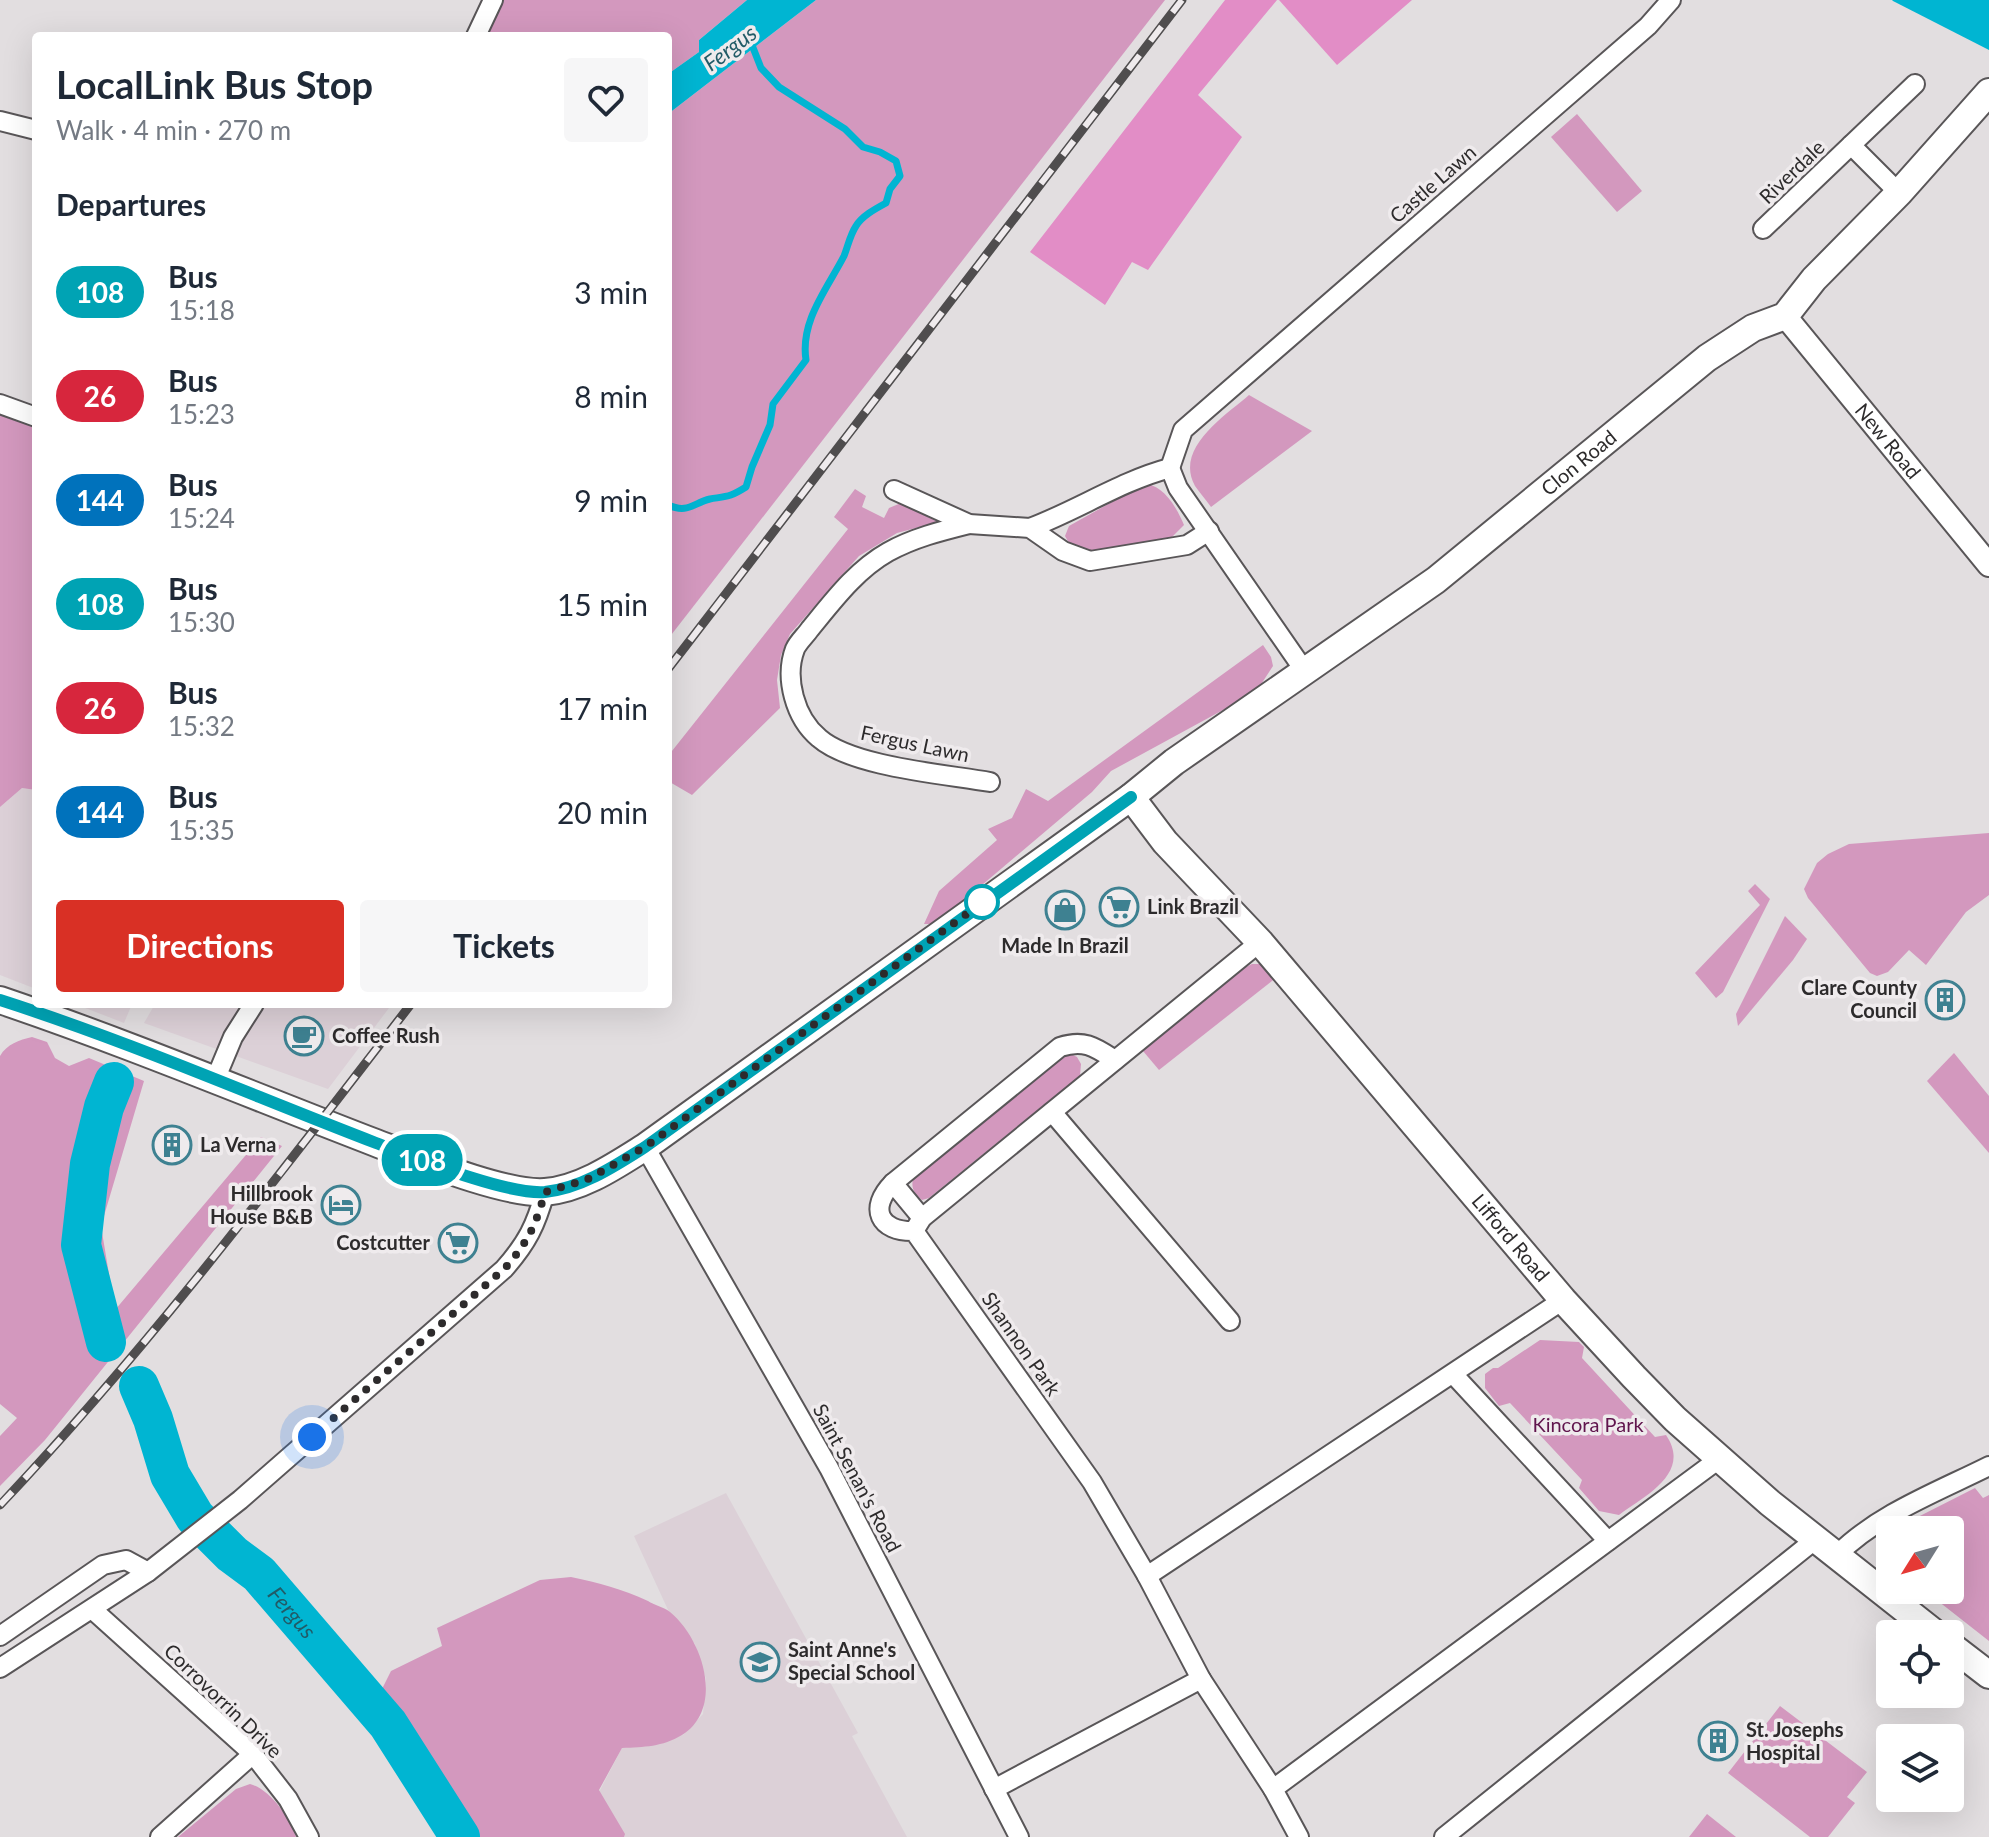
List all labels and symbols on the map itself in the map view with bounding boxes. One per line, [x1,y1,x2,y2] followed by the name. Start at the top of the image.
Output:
[698,19,762,76] water label: Fergus
[1754,134,1829,208] street label: Riverdale
[1384,139,1480,227] street label: Castle Lawn
[1851,398,1926,483] street label: New Road
[1536,424,1621,500] street label: Clon Road
[859,720,972,766] street label: Fergus Lawn
[965,885,999,919] unlabelled marker
[1098,886,1140,928] supermarket icon: Link Brazil
[1044,889,1086,931] shop icon: Made In Brazil
[1147,894,1239,918] place label: Link Brazil
[1001,933,1129,957] place label: Made In Brazil
[1801,975,1917,1022] place label: Clare County Council
[1924,979,1966,1021] building icon: Clare County Council
[283,1015,325,1057] cafe icon: Coffee Rush
[332,1023,440,1047] place label: Coffee Rush
[151,1124,193,1166] building icon: La Verna
[200,1132,277,1156] place label: La Verna
[376,1134,468,1186] line badge: 108
[210,1181,313,1228] place label: Hillbrook House B&B
[320,1184,362,1226] hotel icon: Hillbrook House B&B
[1467,1189,1555,1286] street label: Lifford Road
[437,1222,479,1264] supermarket icon: Costcutter
[336,1230,431,1254] place label: Costcutter
[977,1287,1067,1400] street label: Shannon Park
[809,1399,907,1556] street label: Saint Senan's Road
[1532,1412,1644,1436] park label: Kincora Park
[292,1417,332,1457] your location
[1876,1516,1964,1604] north arrow
[263,1581,322,1644] water label: Fergus
[788,1637,915,1684] place label: Saint Anne's Special School
[160,1638,288,1763] street label: Corrovorrin Drive
[739,1641,781,1683] school or university icon: Saint Anne's Special School
[1746,1717,1844,1764] place label: St. Josephs Hospital
[1697,1720,1739,1762] building icon: St. Josephs Hospital

